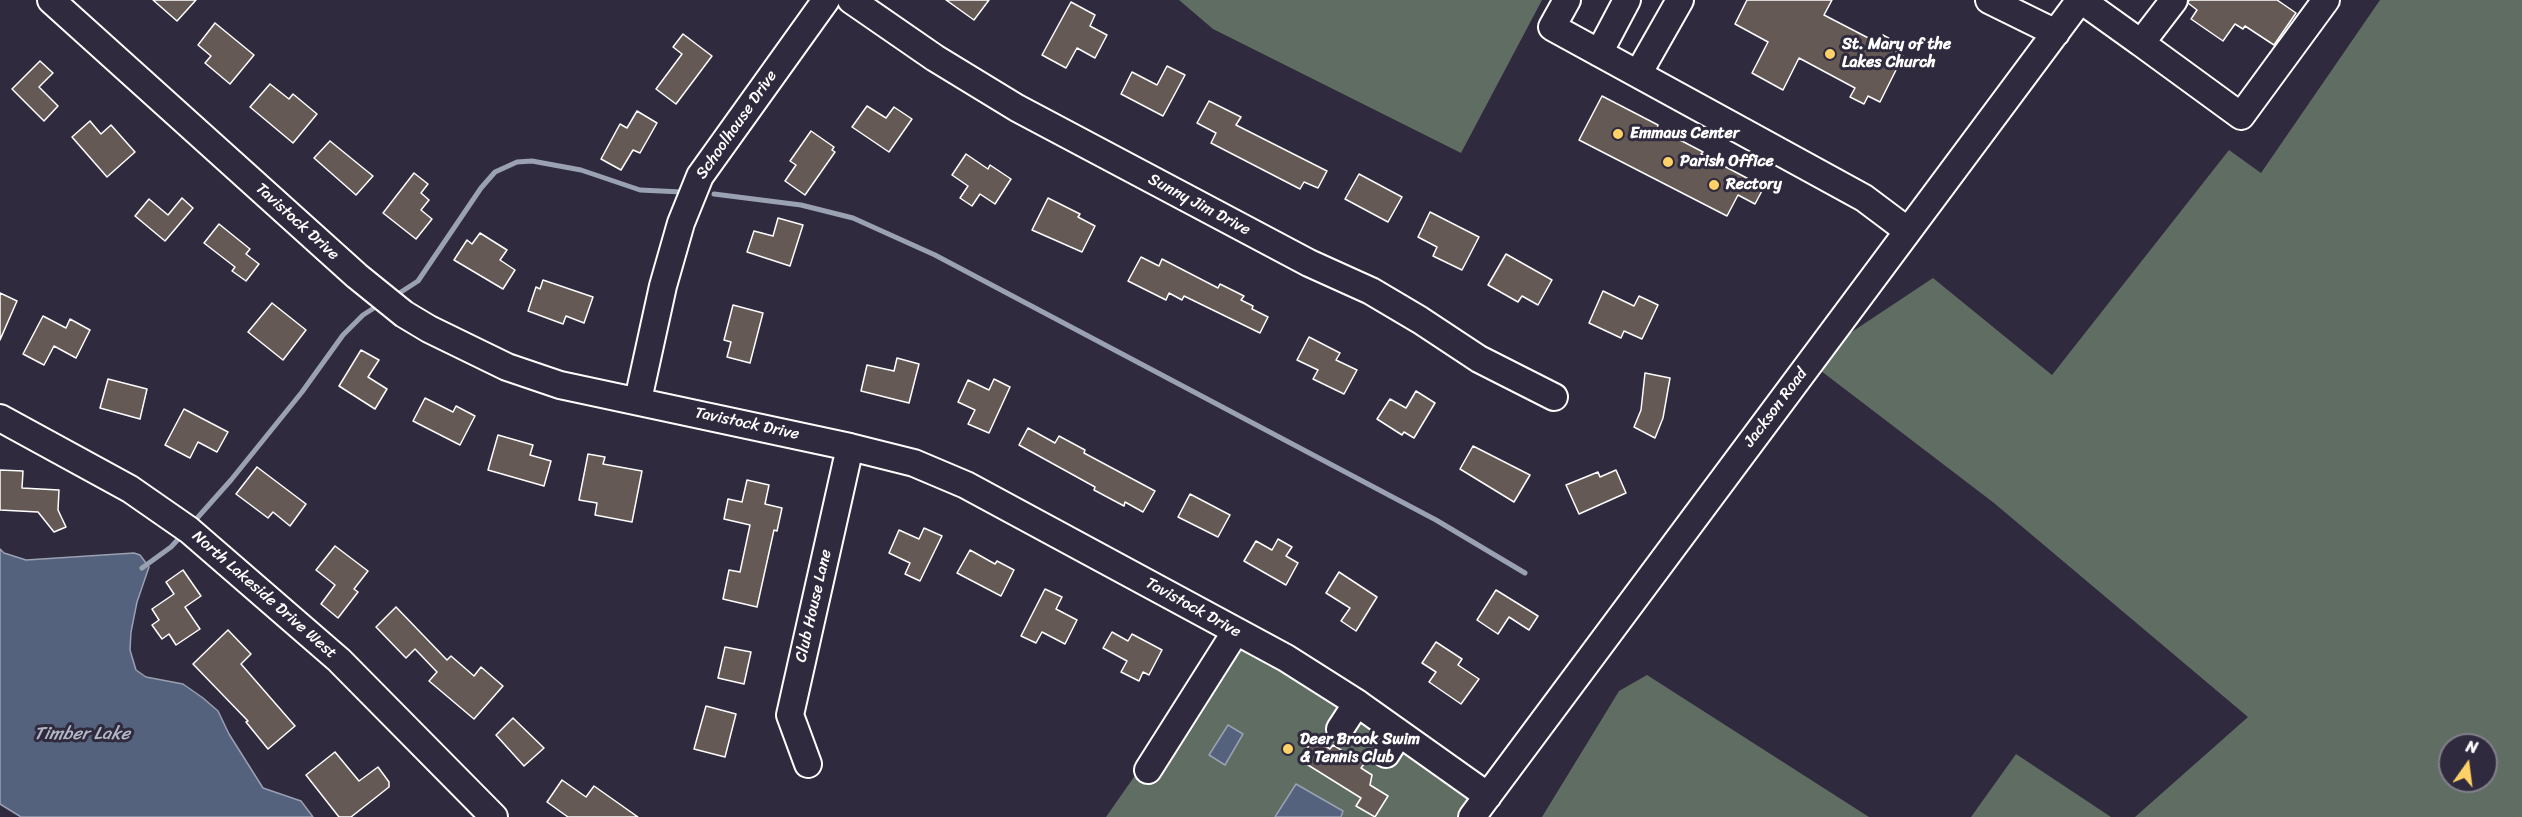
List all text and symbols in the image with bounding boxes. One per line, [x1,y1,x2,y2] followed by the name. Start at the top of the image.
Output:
[1842,35,1951,73] place label: St. Mary of the Lakes Church
[1823,47,1837,61] marker: St. Mary of the Lakes Church
[692,67,782,183] street label: Schoolhouse Drive
[1630,124,1739,144] place label: Emmaus Center
[1611,127,1625,141] marker: Emmaus Center
[1680,152,1774,172] place label: Parish Office
[1661,155,1675,169] marker: Parish Office
[1145,170,1253,240] street label: Sunny Jim Drive
[1726,175,1782,195] place label: Rectory
[1707,178,1721,192] marker: Rectory
[251,179,343,265] street label: Tavistock Drive
[1740,365,1812,451] street label: Jackson Road
[693,404,801,444] street label: Tavistock Drive
[188,527,340,663] street label: North Lakeside Drive West
[792,548,836,664] street label: Club House Lane
[1142,574,1244,642] street label: Tavistock Drive
[34,723,130,745] water label: Timber Lake
[1300,730,1420,768] place label: Deer Brook Swim & Tennis Club
[2463,732,2481,762] text: N
[2438,733,2498,793] north arrow
[1281,742,1295,756] marker: Deer Brook Swim & Tennis Club

